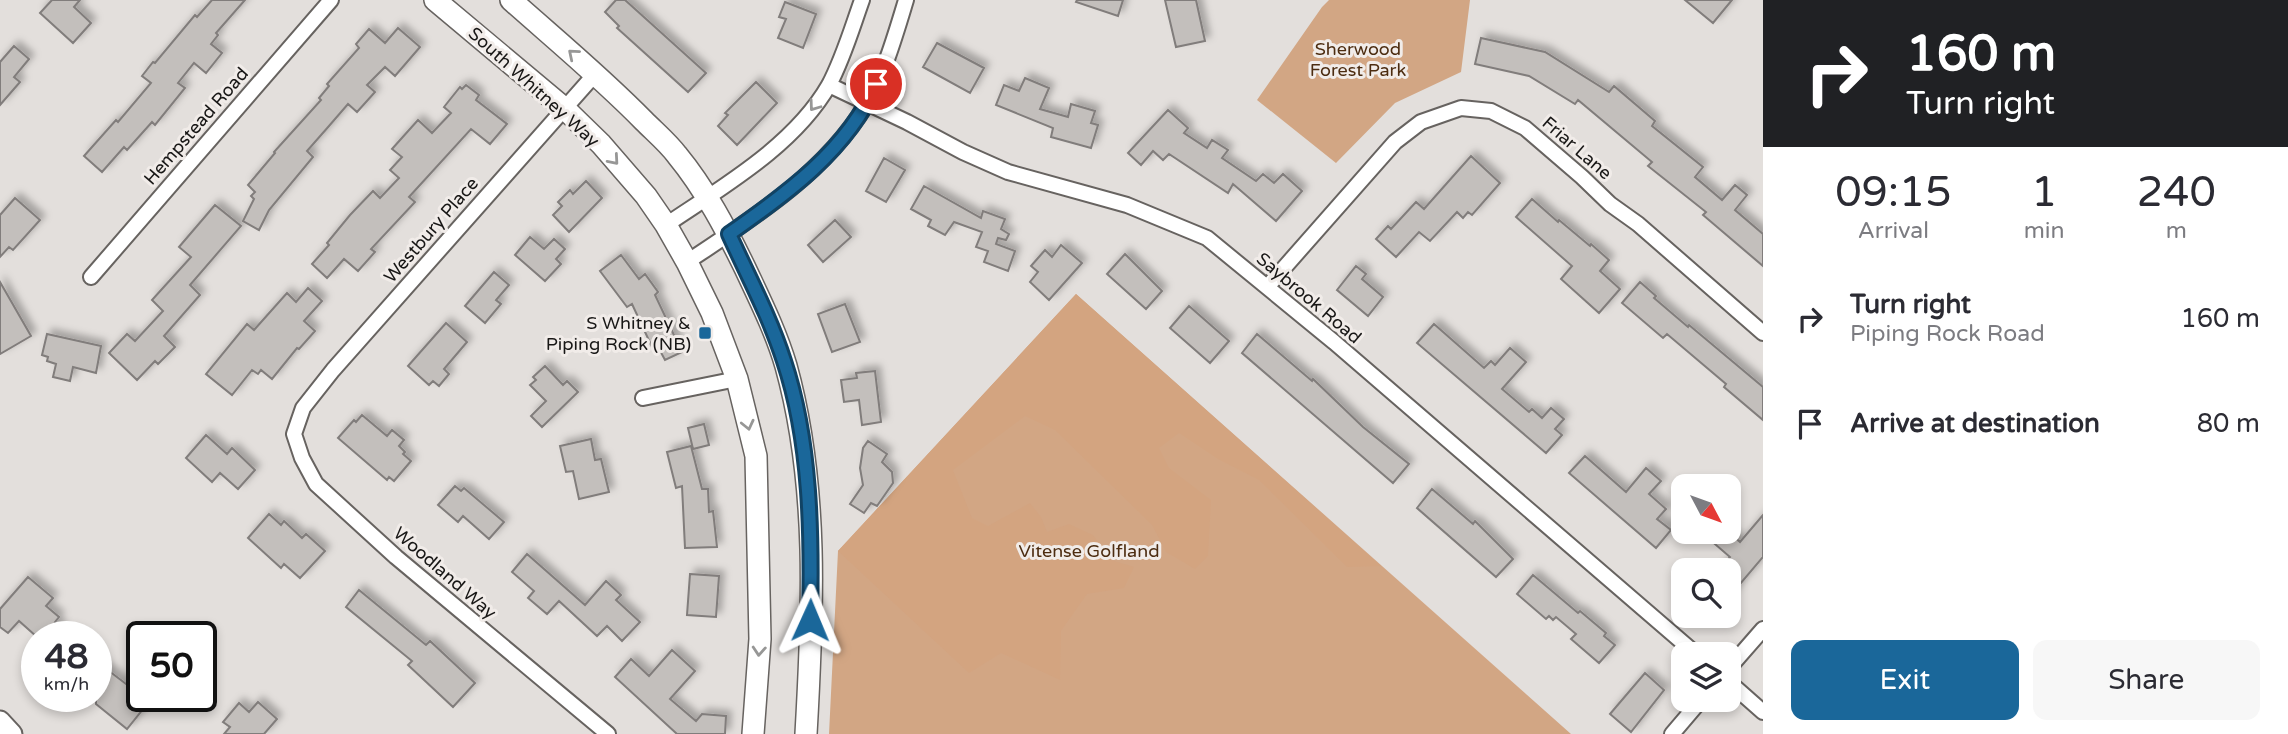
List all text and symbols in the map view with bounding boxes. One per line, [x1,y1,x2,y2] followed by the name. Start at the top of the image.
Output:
[464,22,604,152] street label: South Whitney Way
[1906,25,2056,84] text: 160 m
[1791,28,1882,119] icon: right
[1310,38,1406,81] park label: Sherwood Forest Park
[569,49,581,62] one-way arrow
[846,54,906,114] pin
[139,63,253,189] street label: Hempstead Road
[857,65,895,103] icon: arrive
[1906,85,2055,123] text: Turn right
[810,98,822,111] one-way arrow
[1538,112,1616,184] street label: Friar Lane
[606,151,618,164] one-way arrow
[1835,167,1952,218] text: 09:15
[2031,167,2057,218] text: 1
[2137,167,2216,218] text: 240
[379,173,483,287] street label: Westbury Place
[1858,217,1929,245] text: Arrival
[2024,217,2065,245] text: min
[2166,217,2187,245] text: m
[1252,248,1366,348] street label: Saybrook Road
[1850,289,1971,320] text: Turn right
[1791,300,1829,338] icon: right
[2180,303,2260,334] text: 160 m
[546,312,691,355] place label: S Whitney & Piping Rock (NB)
[1850,320,2045,348] text: Piping Rock Road
[697,325,713,341] marker: S Whitney & Piping Rock (NB)
[1791,405,1829,443] icon: arrive
[1850,408,2100,439] text: Arrive at destination
[2197,408,2260,439] text: 80 m
[740,419,755,431] one-way arrow
[1671,474,1741,544] north arrow
[1671,474,1741,712] map controls
[389,522,501,624] street label: Woodland Way
[1018,540,1160,562] park label: Vitense Golfland
[1671,558,1741,628] button: search
[773,583,847,657] position arrow
[126,621,217,712] speed limit sign: 50
[45,636,88,678] text: 48
[1791,640,2019,720] button: Exit
[2033,640,2260,720] button: Share
[1671,642,1741,712] button: layers
[752,646,767,657] one-way arrow
[44,673,89,695] text: km/h

